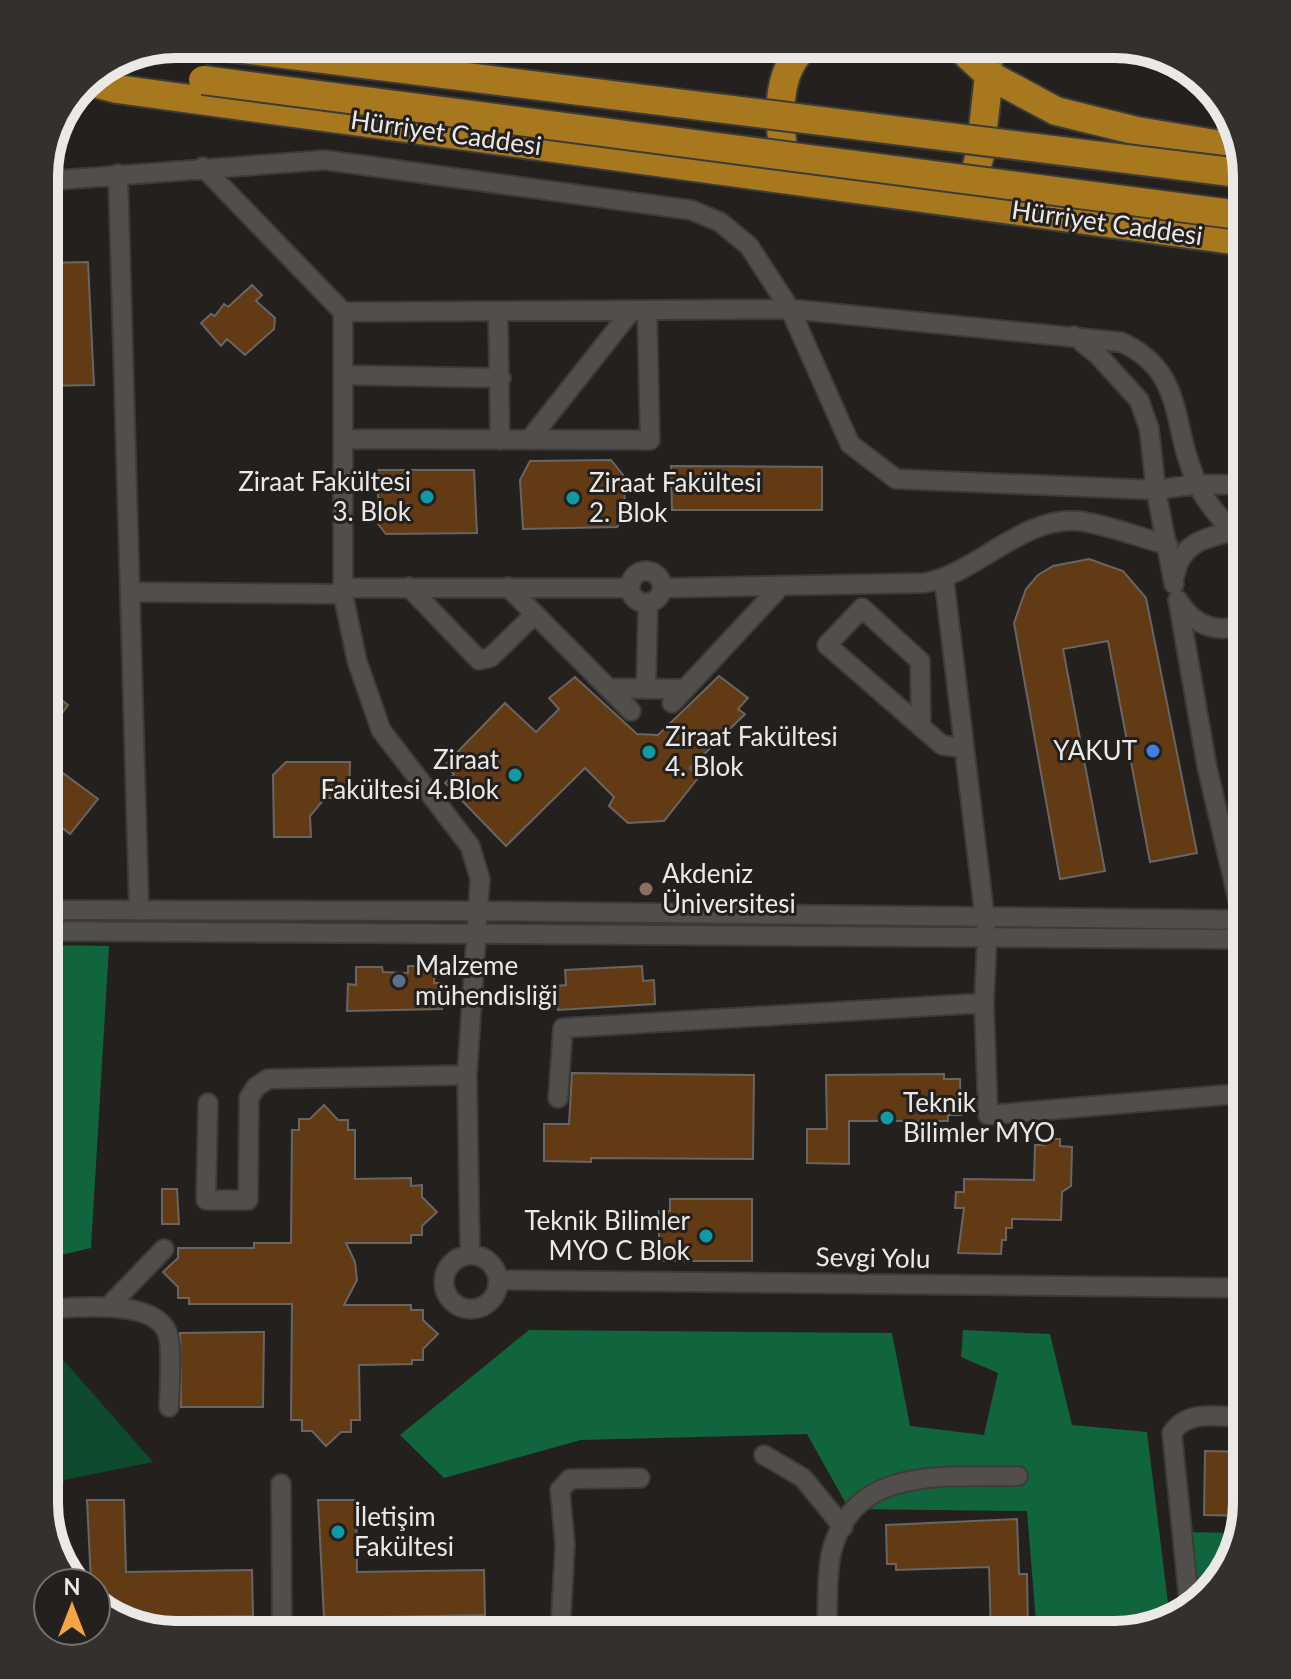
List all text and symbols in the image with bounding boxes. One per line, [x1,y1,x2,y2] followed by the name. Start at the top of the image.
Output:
[349,103,544,161] street label: Hürriyet Caddesi
[1010,193,1205,251] street label: Hürriyet Caddesi
[238,465,412,527] place label: Ziraat Fakültesi 3. Blok
[589,466,762,528] place label: Ziraat Fakültesi 2. Blok
[418,488,436,506] marker: Ziraat Fakültesi 3. Blok
[564,489,582,507] marker: Ziraat Fakültesi 2. Blok
[665,720,838,782] place label: Ziraat Fakültesi 4. Blok
[1053,734,1137,766] place label: YAKUT
[1144,742,1162,760] marker: YAKUT
[320,743,500,805] place label: Ziraat Fakültesi 4.Blok
[640,743,658,761] marker: Ziraat Fakültesi 4. Blok
[506,766,524,784] marker: Ziraat Fakültesi 4.Blok
[662,857,796,919] place label: Akdeniz Üniversitesi
[637,880,655,898] marker: Akdeniz Üniversitesi
[415,949,558,1011] place label: Malzeme mühendisliği
[390,972,408,990] marker: Malzeme mühendisliği
[903,1086,1055,1148] place label: Teknik Bilimler MYO
[878,1109,896,1127] marker: Teknik Bilimler MYO
[524,1204,691,1266] place label: Teknik Bilimler MYO C Blok
[697,1227,715,1245] marker: Teknik Bilimler MYO C Blok
[815,1240,931,1274] street label: Sevgi Yolu
[354,1500,454,1562] place label: İletişim Fakültesi
[329,1523,347,1541] marker: İletişim Fakültesi
[32,1567,112,1647] north arrow
[64,1573,80,1600] text: N

